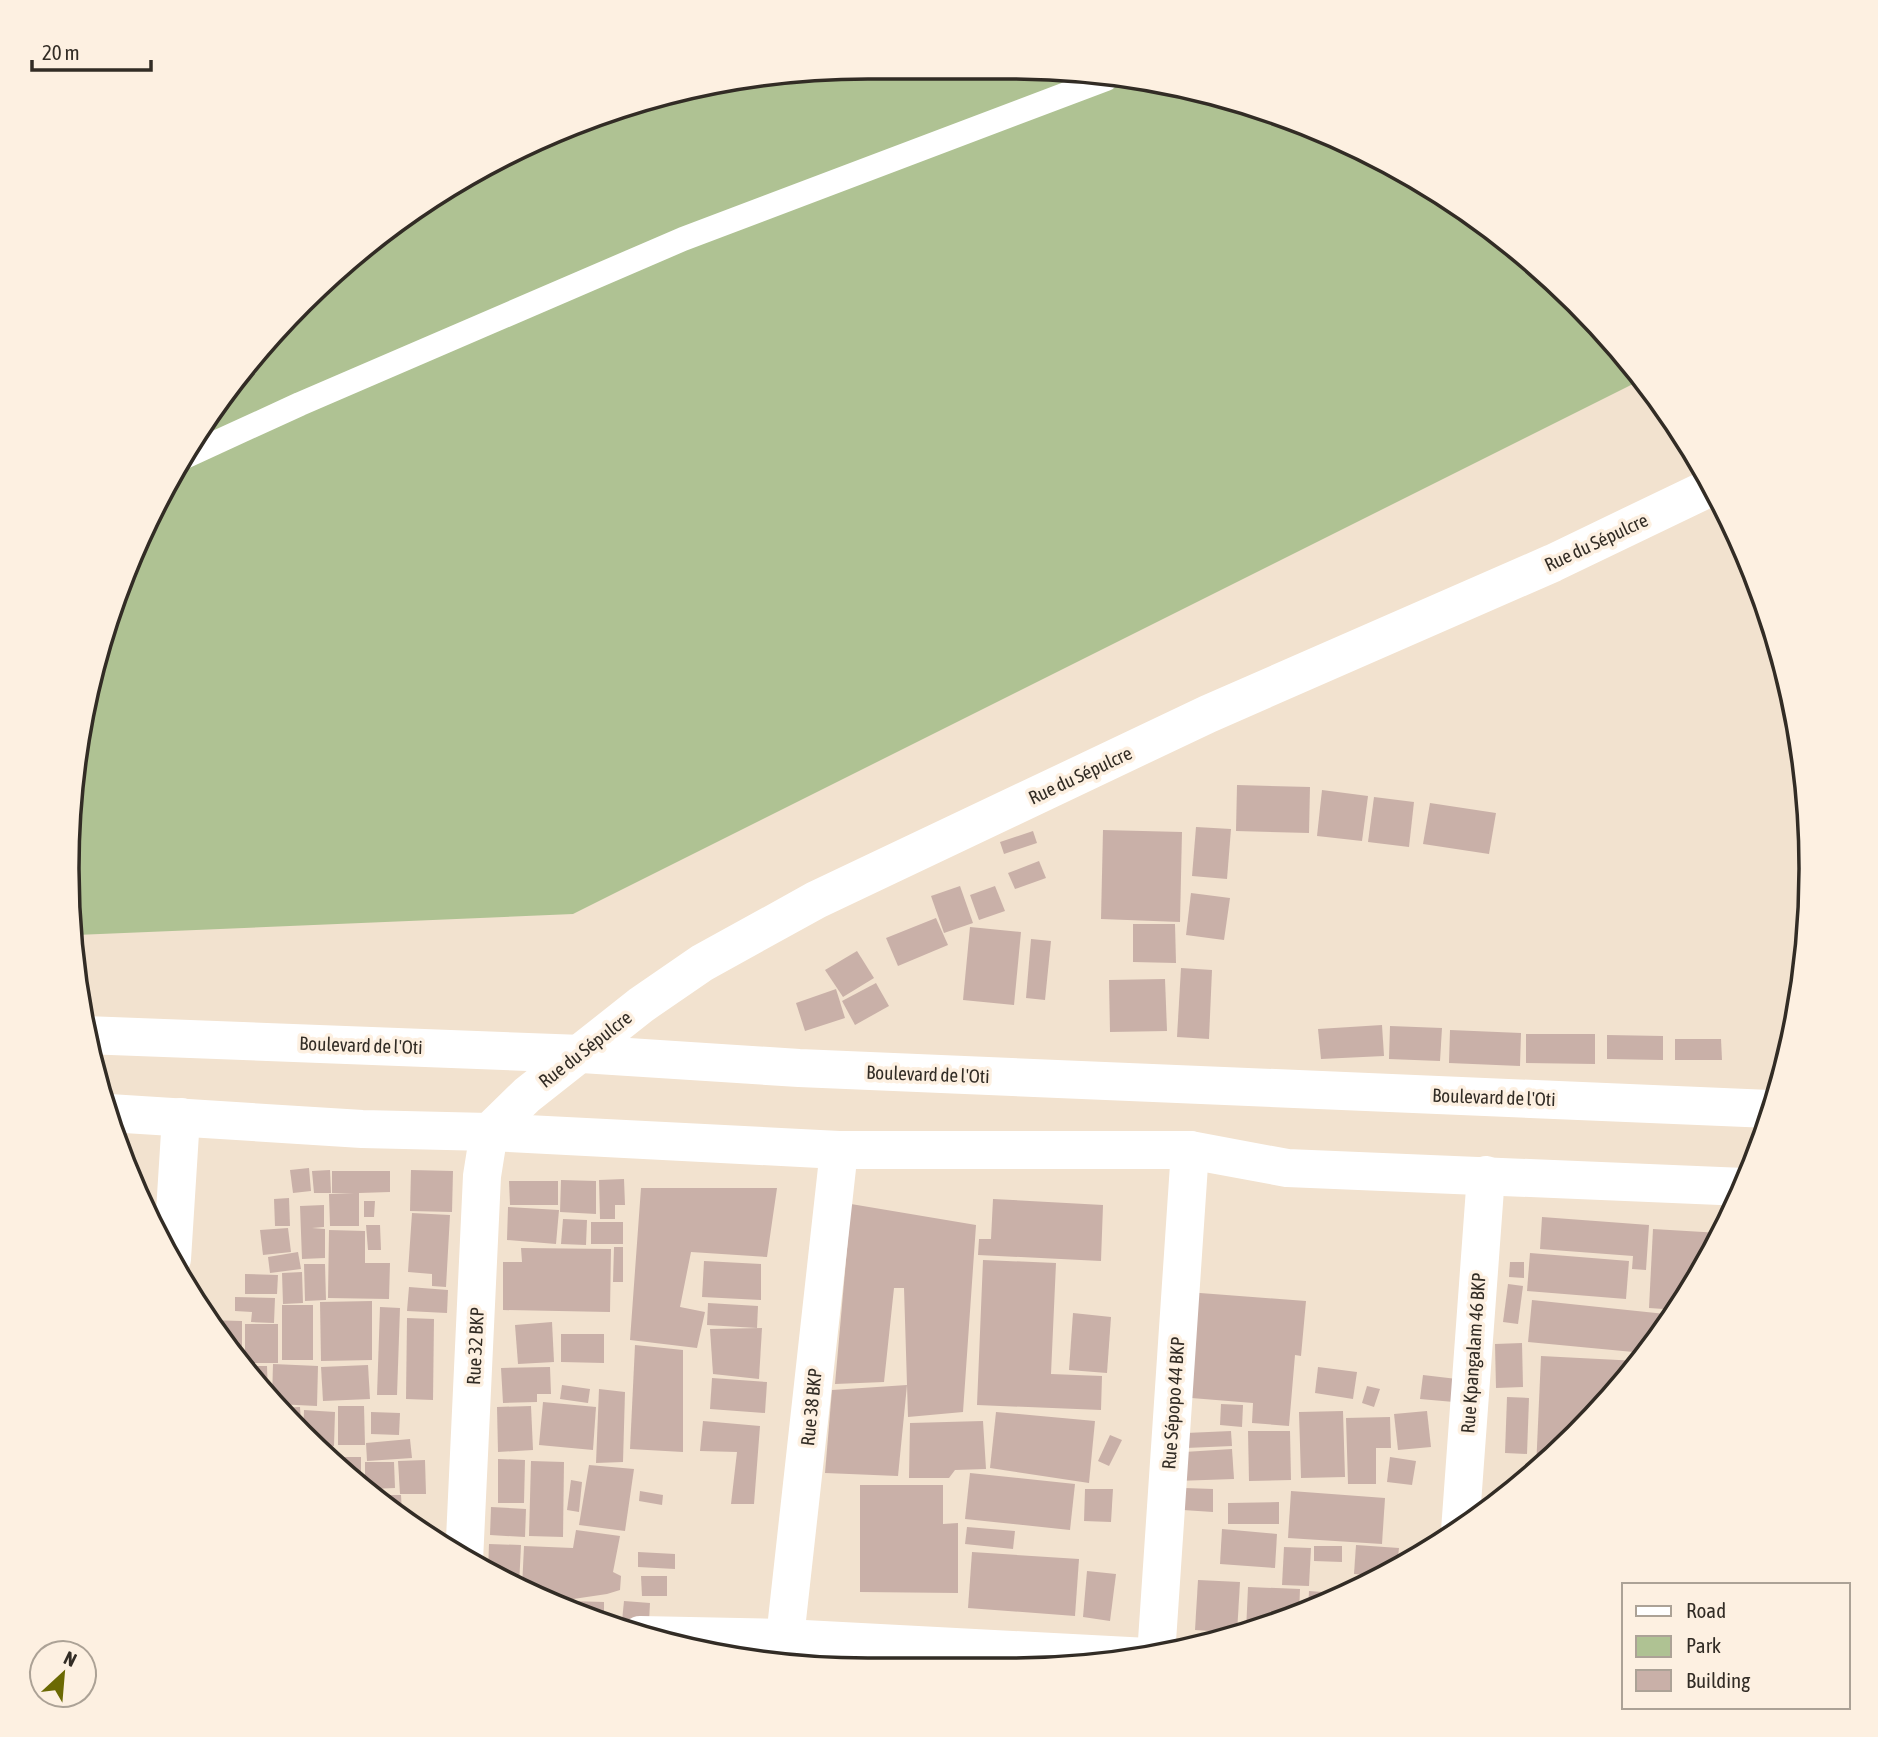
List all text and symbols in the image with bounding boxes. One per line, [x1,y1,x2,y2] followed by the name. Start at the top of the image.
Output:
[32,28,150,72] scale bar
[42,40,80,64] text: 20 m
[1541,508,1651,576] street label: Rue du Sépulcre
[1025,741,1135,809] street label: Rue du Sépulcre
[534,1006,636,1092] street label: Rue du Sépulcre
[299,1032,423,1058] street label: Boulevard de l'Oti
[866,1061,990,1087] street label: Boulevard de l'Oti
[1432,1084,1556,1110] street label: Boulevard de l'Oti
[1456,1272,1490,1434] street label: Rue Kpangalam 46 BKP
[462,1306,488,1386] street label: Rue 32 BKP
[1157,1336,1189,1470] street label: Rue Sépopo 44 BKP
[796,1367,826,1447] street label: Rue 38 BKP
[1622,1583,1850,1709] legend
[1686,1598,1726,1622] text: Road
[1686,1633,1721,1657] text: Park
[28,1639,98,1709] north arrow
[61,1646,80,1671] text: N
[1686,1668,1750,1692] text: Building

